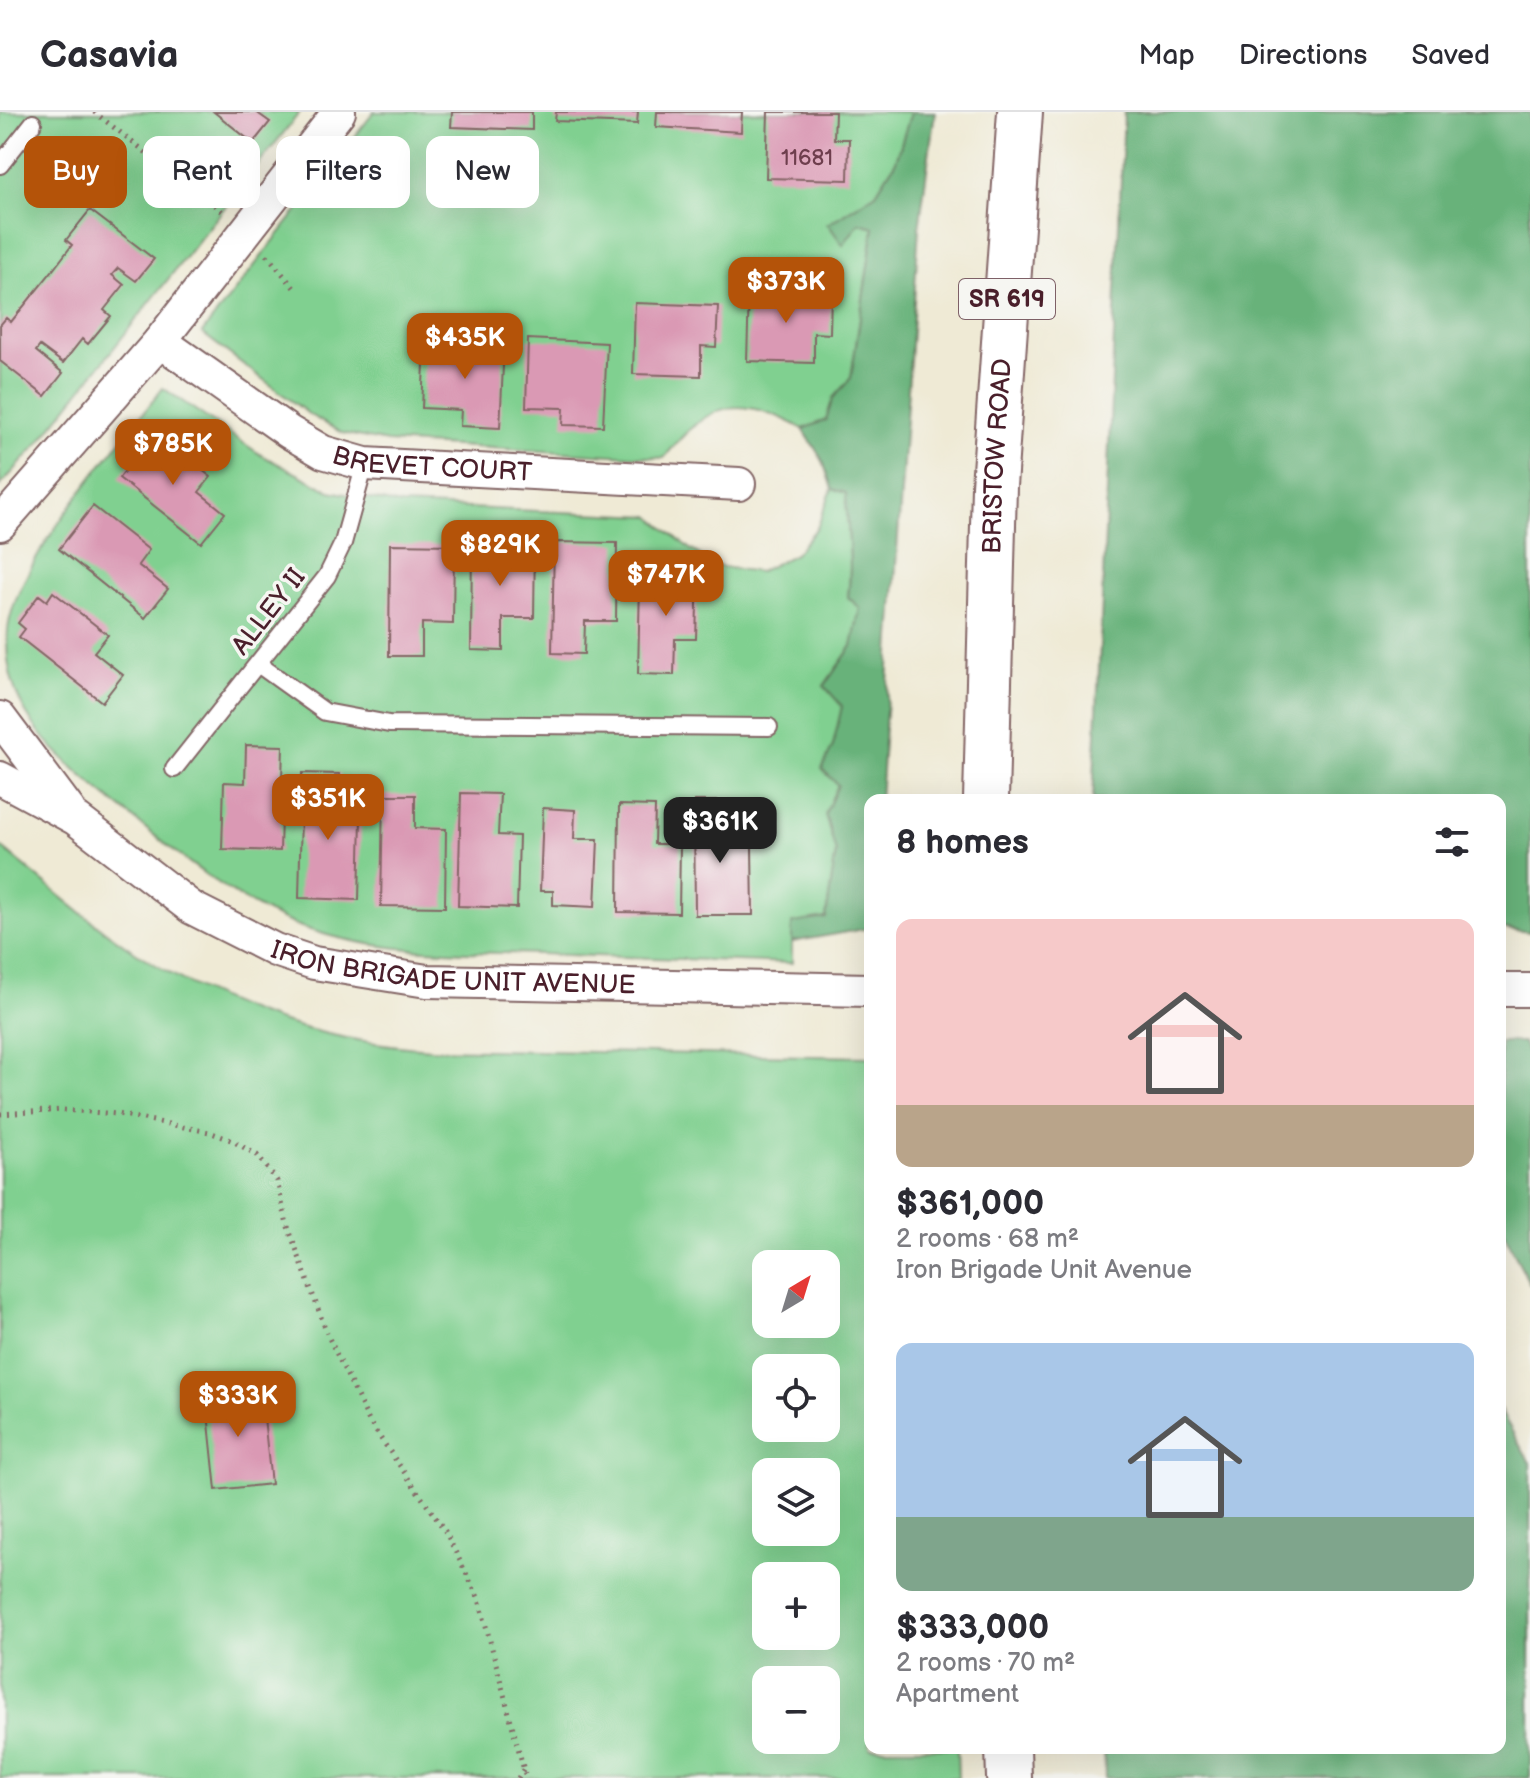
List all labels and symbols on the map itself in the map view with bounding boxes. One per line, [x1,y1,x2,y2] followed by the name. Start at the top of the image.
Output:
[781,145,833,172] house number: 11681
[730,257,842,325] pin: $373K
[959,279,1055,319] road number: SR 619
[409,313,521,381] pin: $435K
[977,357,1018,554] street label: BRISTOW ROAD
[117,419,229,487] pin: $785K
[329,440,533,488] street label: BREVET COURT
[444,520,556,588] pin: $829K
[610,550,722,618] pin: $747K
[226,563,312,661] street label: ALLEY II
[272,774,384,842] pin: $351K
[664,797,776,865] pin: $361K
[267,934,636,1001] street label: IRON BRIGADE UNIT AVENUE
[752,1250,840,1338] north arrow
[182,1371,294,1439] pin: $333K

